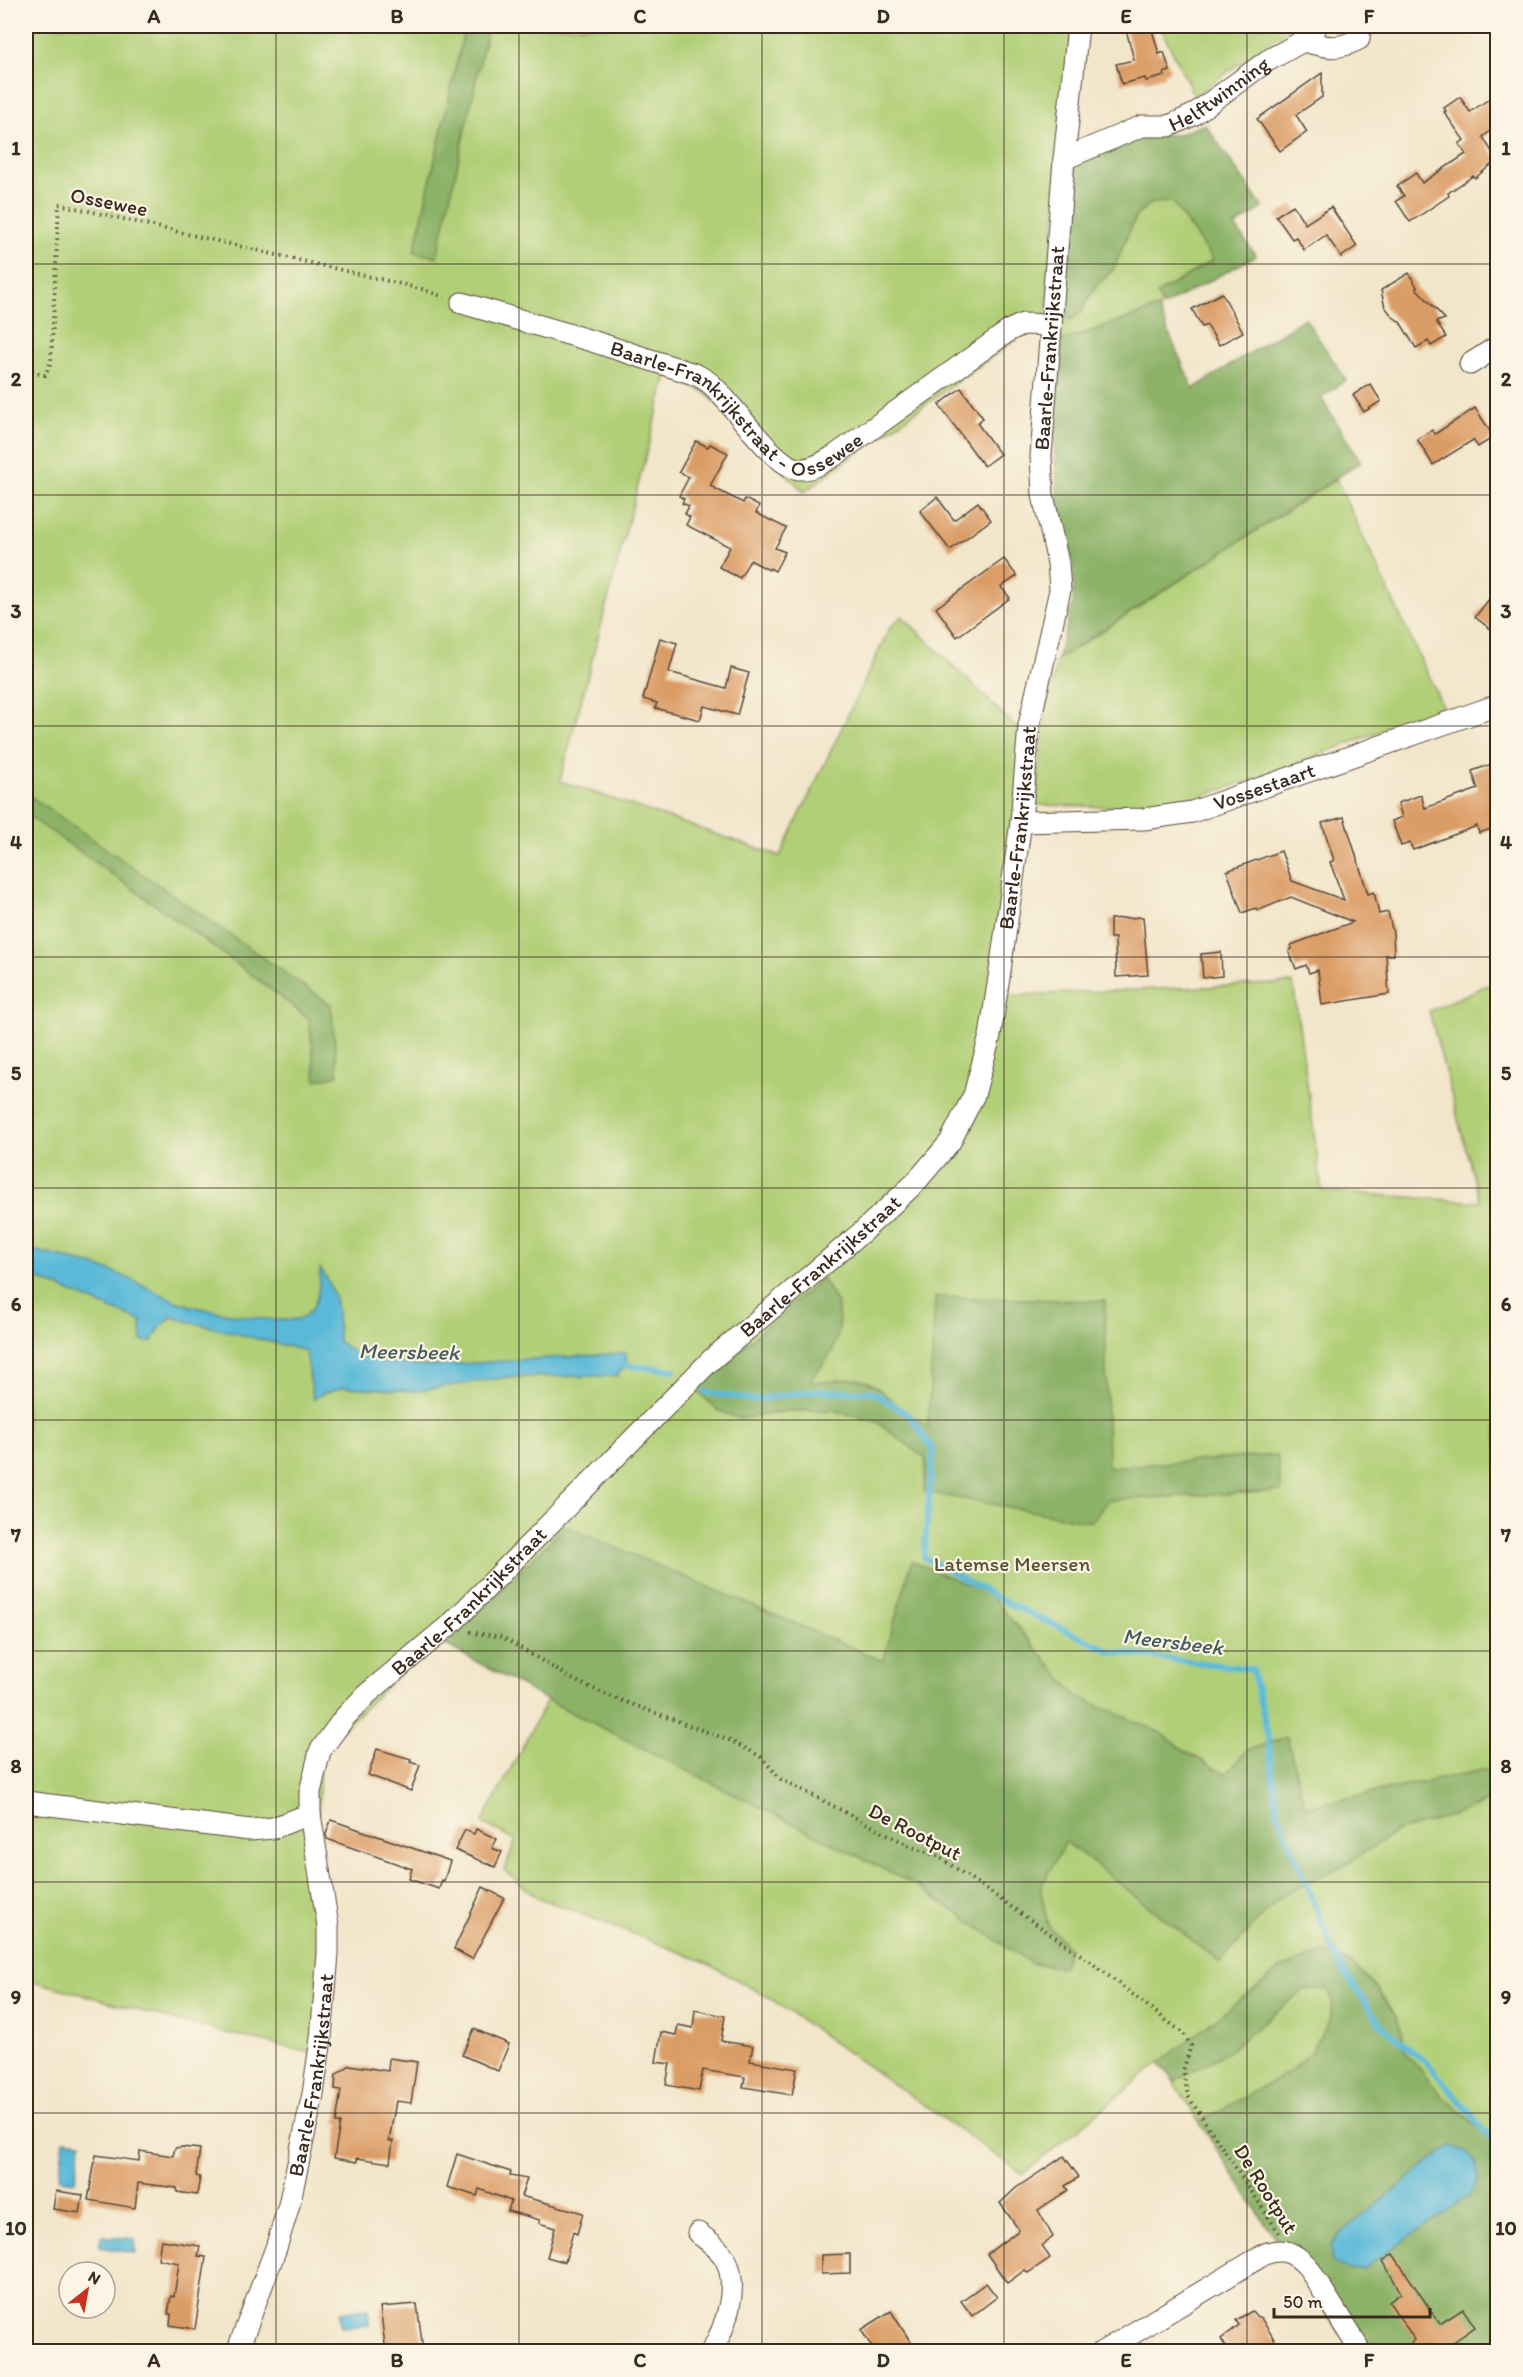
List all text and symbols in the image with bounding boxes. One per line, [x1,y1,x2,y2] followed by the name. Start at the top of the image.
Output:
[147,4,161,28] text: A
[391,4,404,28] text: B
[634,4,647,28] text: C
[876,4,890,28] text: D
[1120,4,1132,28] text: E
[1364,4,1375,28] text: F
[1164,51,1274,137] street label: Helftwinning
[11,136,21,160] text: 1
[1501,136,1511,160] text: 1
[68,182,150,221] street label: Ossewee
[1028,245,1069,451] street label: Baarle-Frankrijkstraat
[607,335,867,482] street label: Baarle-Frankrijkstraat - Ossewee
[11,367,22,391] text: 2
[1501,367,1512,391] text: 2
[11,599,22,623] text: 3
[1501,599,1512,623] text: 3
[993,725,1041,931] street label: Baarle-Frankrijkstraat
[1210,757,1318,816] street label: Vossestaart
[10,830,22,854] text: 4
[1500,830,1512,854] text: 4
[11,1061,22,1085] text: 5
[1501,1061,1512,1085] text: 5
[734,1189,906,1342] street label: Baarle-Frankrijkstraat
[11,1292,22,1316] text: 6
[1501,1292,1512,1316] text: 6
[358,1337,461,1366] water label: Meersbeek
[386,1521,552,1681] street label: Baarle-Frankrijkstraat
[10,1523,21,1547] text: 7
[1500,1523,1511,1547] text: 7
[934,1551,1090,1576] park label: Latemse Meersen
[1121,1622,1226,1661] water label: Meersbeek
[11,1754,22,1778] text: 8
[1501,1754,1512,1778] text: 8
[865,1798,966,1866] street label: De Rootput
[283,1973,338,2179] street label: Baarle-Frankrijkstraat
[11,1985,21,2009] text: 9
[1501,1985,1511,2009] text: 9
[1229,2139,1304,2238] street label: De Rootput
[5,2216,27,2240] text: 10
[1495,2216,1517,2240] text: 10
[57,2260,117,2320] north arrow
[85,2267,104,2288] text: N
[1274,2281,1430,2319] scale bar
[1283,2291,1323,2313] text: 50 m
[147,2348,161,2372] text: A
[391,2348,404,2372] text: B
[634,2348,647,2372] text: C
[876,2348,890,2372] text: D
[1120,2348,1132,2372] text: E
[1364,2348,1375,2372] text: F

